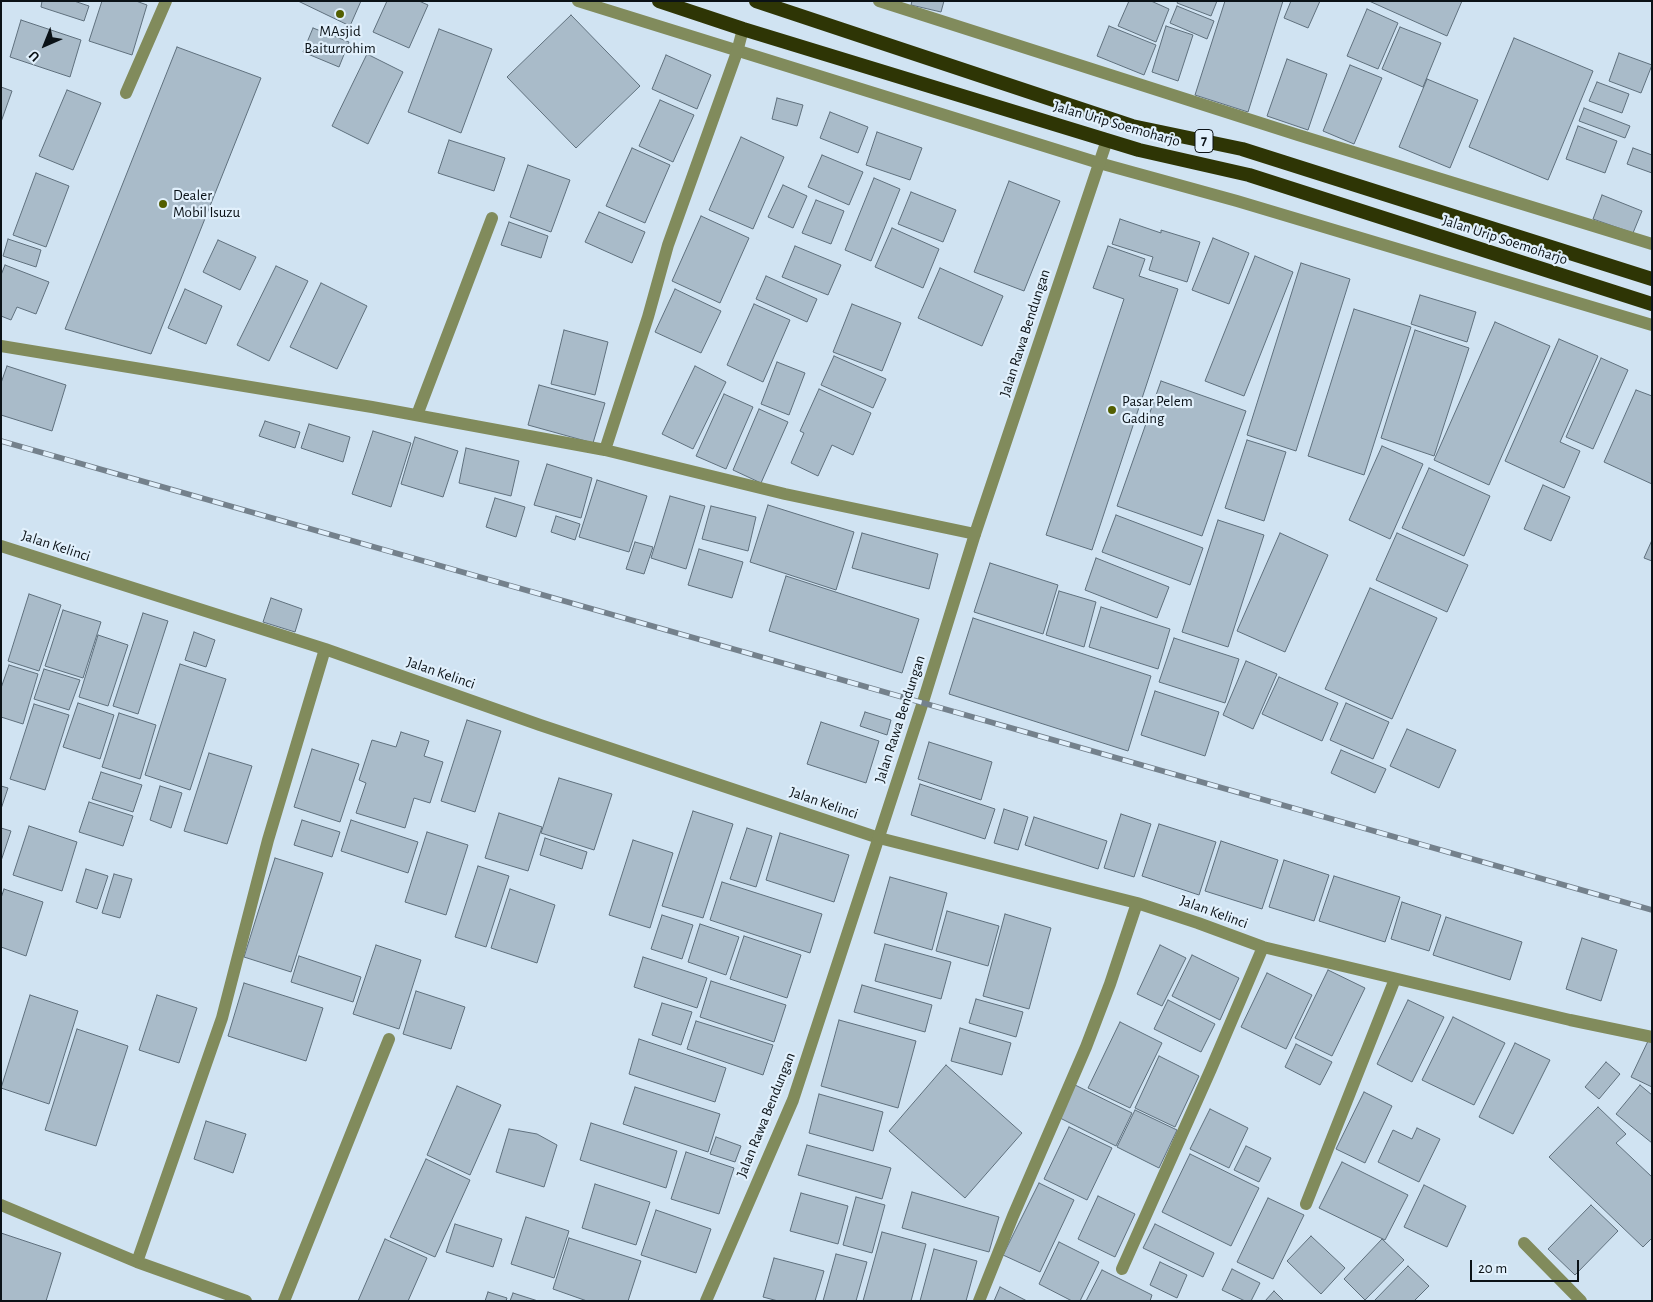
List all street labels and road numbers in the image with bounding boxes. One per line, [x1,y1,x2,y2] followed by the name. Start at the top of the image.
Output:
[1052,97,1182,151] street label: Jalan Urip Soemoharjo
[1195,130,1213,152] road number: 7
[1440,211,1570,269] street label: Jalan Urip Soemoharjo
[996,267,1054,399] street label: Jalan Rawa Bendungan
[19,526,93,566] street label: Jalan Kelinci
[404,653,478,693] street label: Jalan Kelinci
[871,653,929,785] street label: Jalan Rawa Bendungan
[787,783,861,823] street label: Jalan Kelinci
[1177,891,1251,933] street label: Jalan Kelinci
[733,1050,799,1180] street label: Jalan Rawa Bendungan

